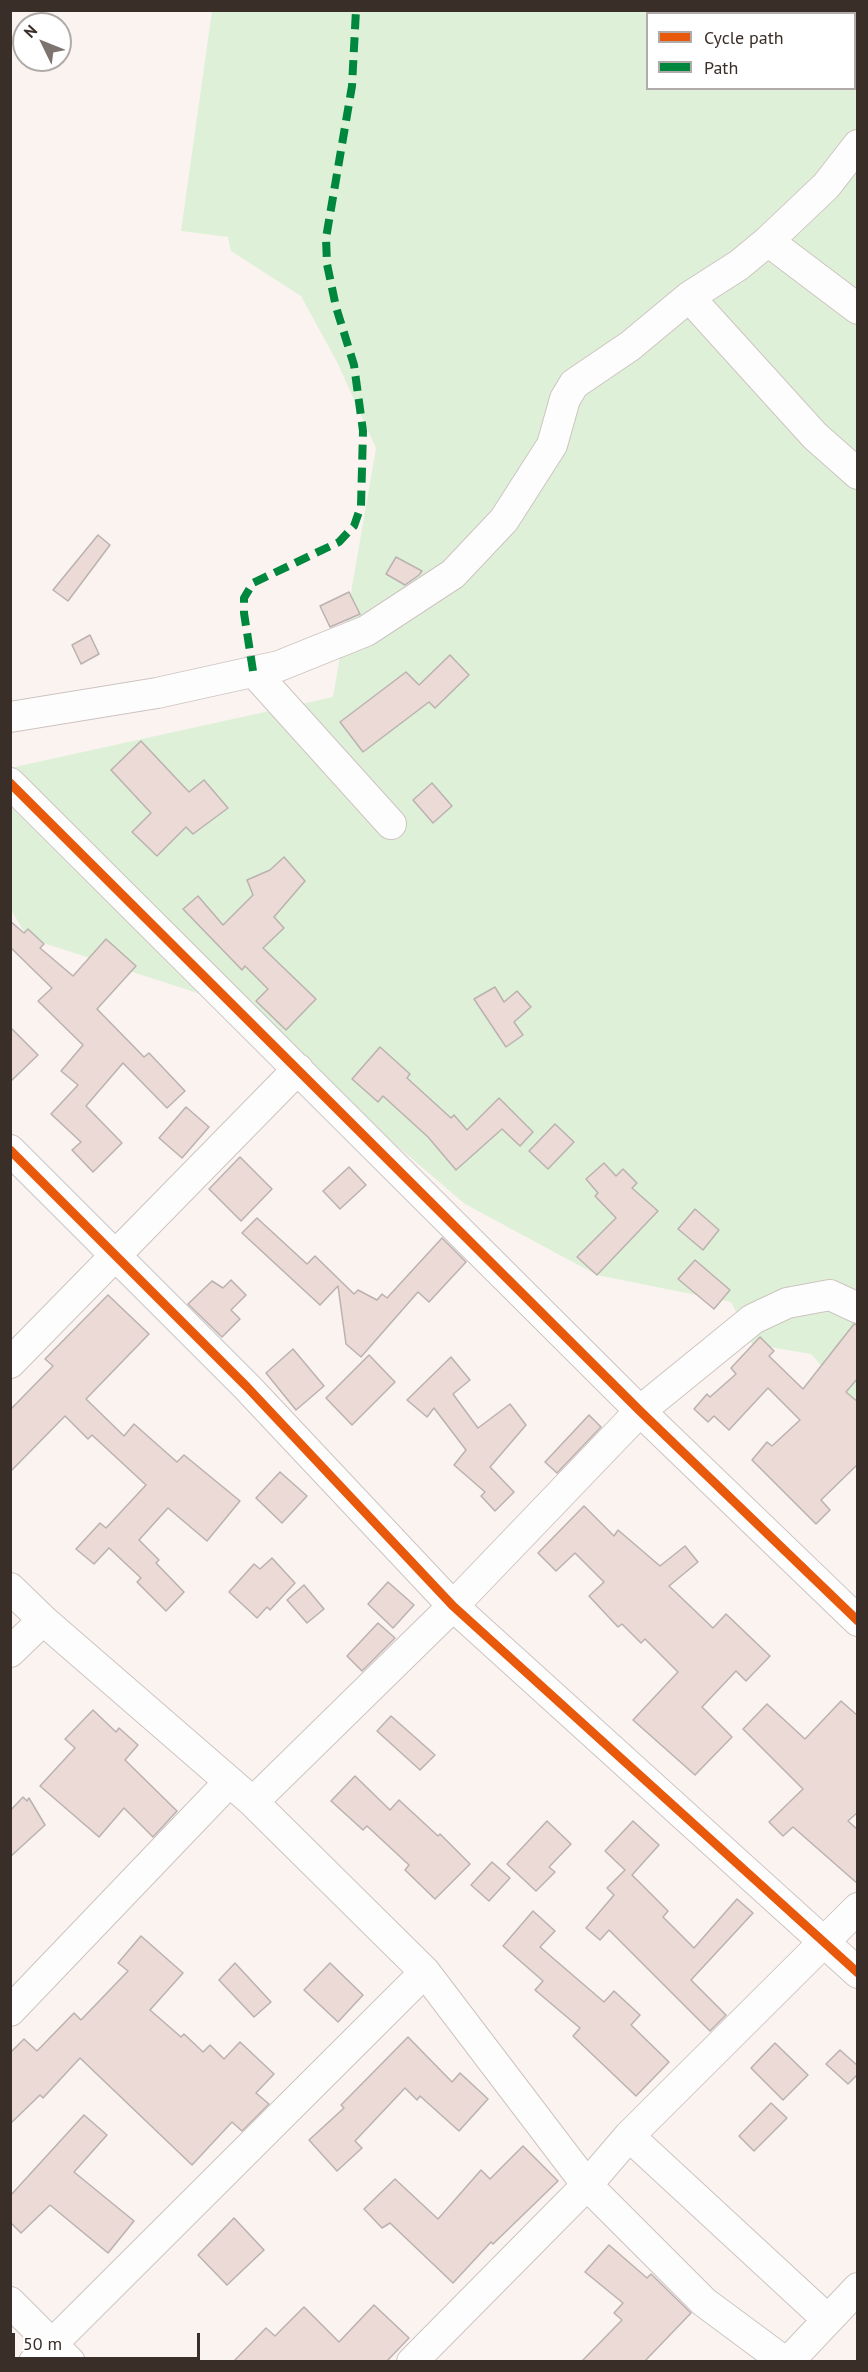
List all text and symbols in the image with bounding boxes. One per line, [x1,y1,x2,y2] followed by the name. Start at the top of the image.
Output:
[12,12,72,72] north arrow
[646,12,856,90] legend
[19,20,41,42] text: N
[704,26,784,49] text: Cycle path
[704,56,738,79] text: Path
[15,2321,202,2359] scale bar
[23,2332,62,2355] text: 50 m

